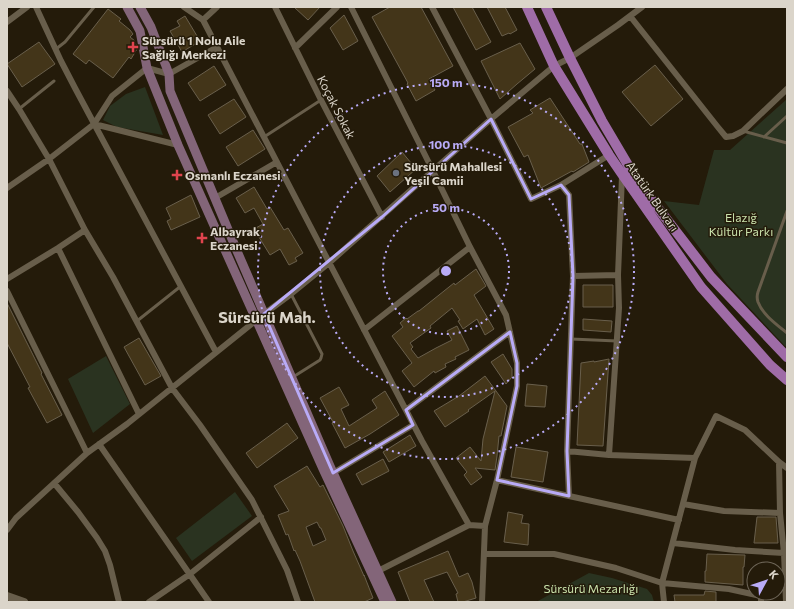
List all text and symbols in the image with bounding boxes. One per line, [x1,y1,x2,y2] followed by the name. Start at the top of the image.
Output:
[142,33,245,61] place label: Sürsürü 1 Nolu Aile Sağlığı Merkezi
[127,41,139,53] marker: Sürsürü 1 Nolu Aile Sağlığı Merkezi
[315,73,359,141] street label: Koçak Sokak
[429,75,463,89] text: 150 m
[429,137,463,151] text: 100 m
[624,158,682,234] street label: Atatürk Bulvarı
[404,159,502,187] place label: Sürsürü Mahallesi Yeşil Camii
[185,168,281,182] place label: Osmanlı Eczanesi
[391,168,401,178] marker: Sürsürü Mahallesi Yeşil Camii
[172,170,182,180] marker: Osmanlı Eczanesi
[432,200,460,214] text: 50 m
[709,210,773,238] park label: Elazığ Kültür Parkı
[210,224,260,252] place label: Albayrak Eczanesi
[197,233,207,243] marker: Albayrak Eczanesi
[439,264,453,278] centre of rings
[218,307,316,326] district label: Sürsürü Mah.
[746,561,786,601] north arrow
[767,567,782,582] text: K
[544,581,638,595] park label: Sürsürü Mezarlığı

